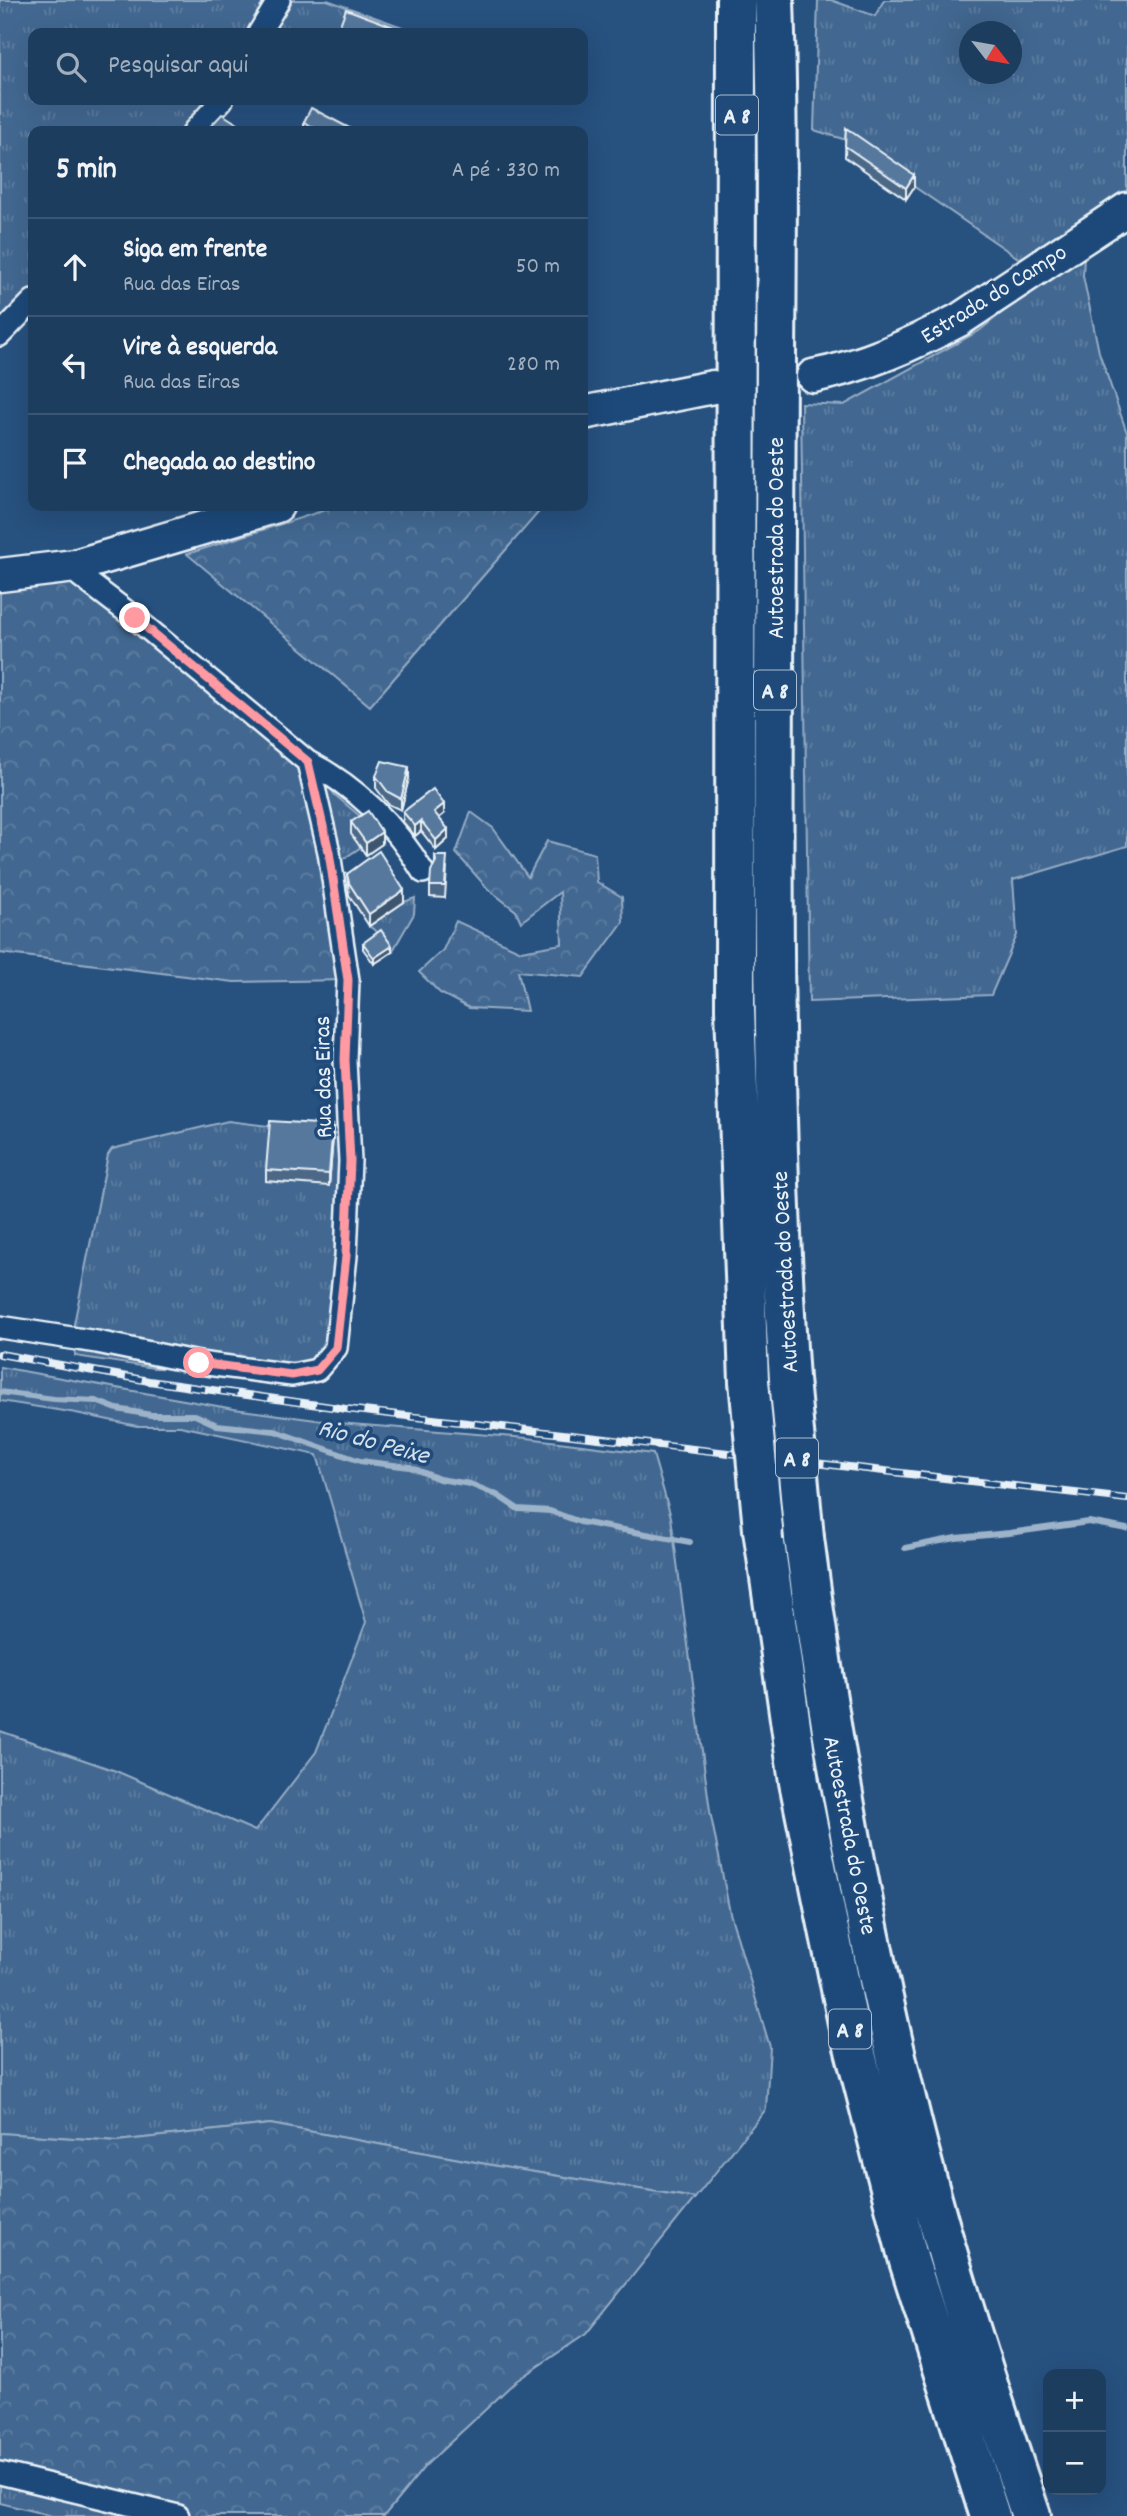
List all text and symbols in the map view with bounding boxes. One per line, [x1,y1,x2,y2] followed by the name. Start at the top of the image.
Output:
[959,21,1022,84] north arrow
[28,28,588,105] search box
[52,48,90,86] icon: search
[108,48,248,85] text: Pesquisar aqui
[716,96,758,134] road number: A 8
[56,150,117,193] text: 5 min
[452,155,560,188] text: A pé · 330 m
[123,232,267,269] text: Siga em frente
[915,237,1074,354] street label: Estrada do Campo
[56,248,94,286] icon: ahead
[516,251,560,284] text: 50 m
[123,269,240,302] text: Rua das Eiras
[123,330,277,367] text: Vire à esquerda
[56,346,94,384] icon: left
[507,349,560,382] text: 280 m
[123,367,240,400] text: Rua das Eiras
[761,437,795,639] street label: Autoestrada do Oeste
[56,444,94,482] icon: arrive
[123,445,315,482] text: Chegada ao destino
[119,602,150,633] route end
[754,670,796,710] road number: A 8
[307,1015,343,1138] street label: Rua das Eiras
[765,1170,809,1374] street label: Autoestrada do Oeste
[183,1347,214,1378] route start
[313,1411,434,1476] water label: Rio do Peixe
[776,1438,818,1478] road number: A 8
[812,1733,884,1938] street label: Autoestrada do Oeste
[829,2010,871,2048] road number: A 8
[1043,2369,1106,2495] map controls
[1043,2369,1106,2432] button: +
[1043,2432,1106,2495] button: −

